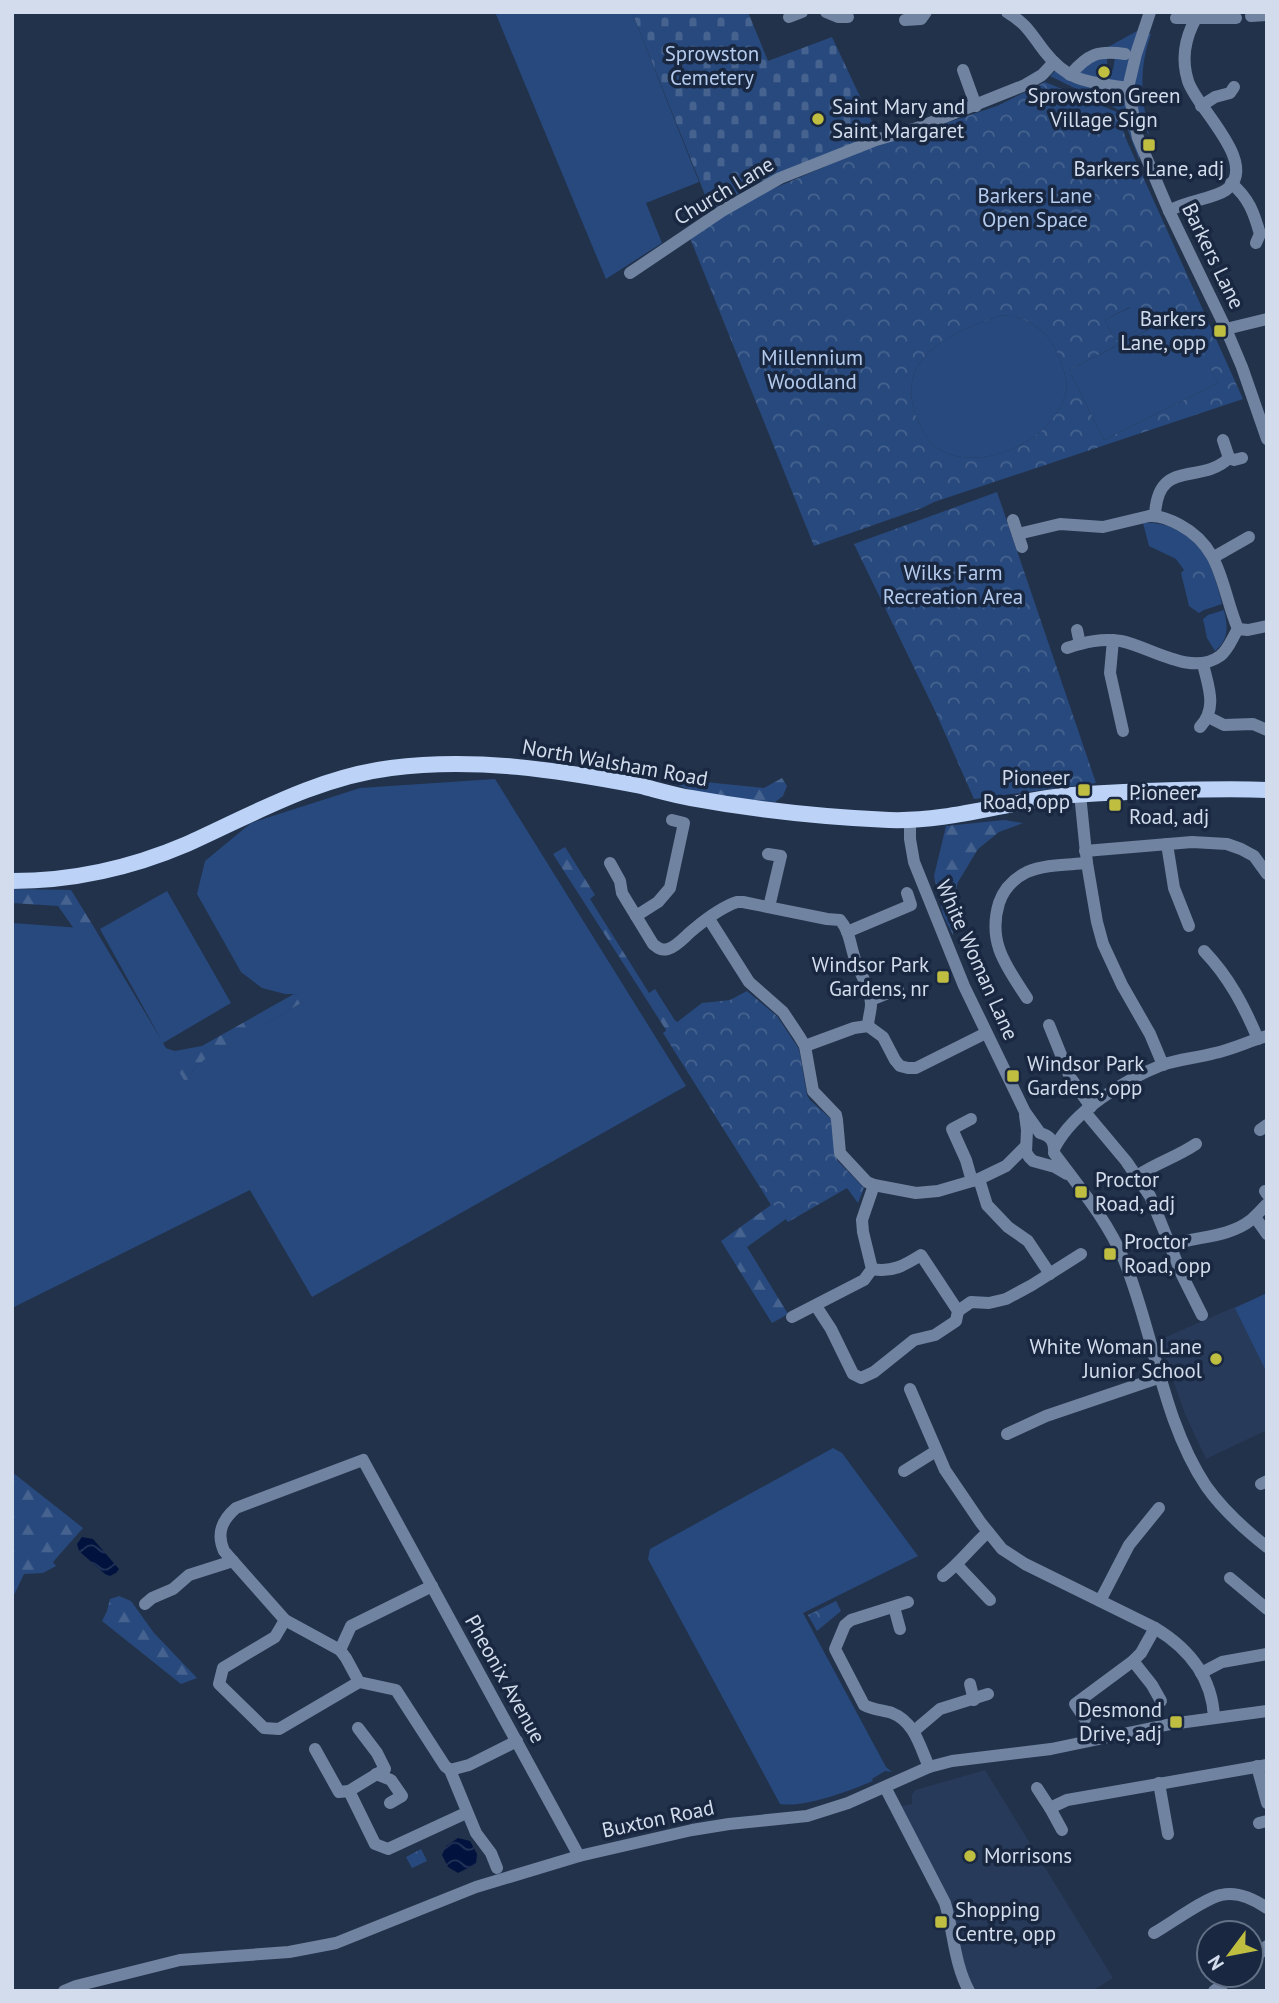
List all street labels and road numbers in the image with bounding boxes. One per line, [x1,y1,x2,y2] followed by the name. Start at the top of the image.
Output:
[669,150,778,231] street label: Church Lane
[1176,198,1251,313] street label: Barkers Lane
[520,733,710,792] street label: North Walsham Road
[930,875,1025,1044] street label: White Woman Lane
[459,1610,552,1748] street label: Pheonix Avenue
[599,1793,717,1844] street label: Buxton Road

